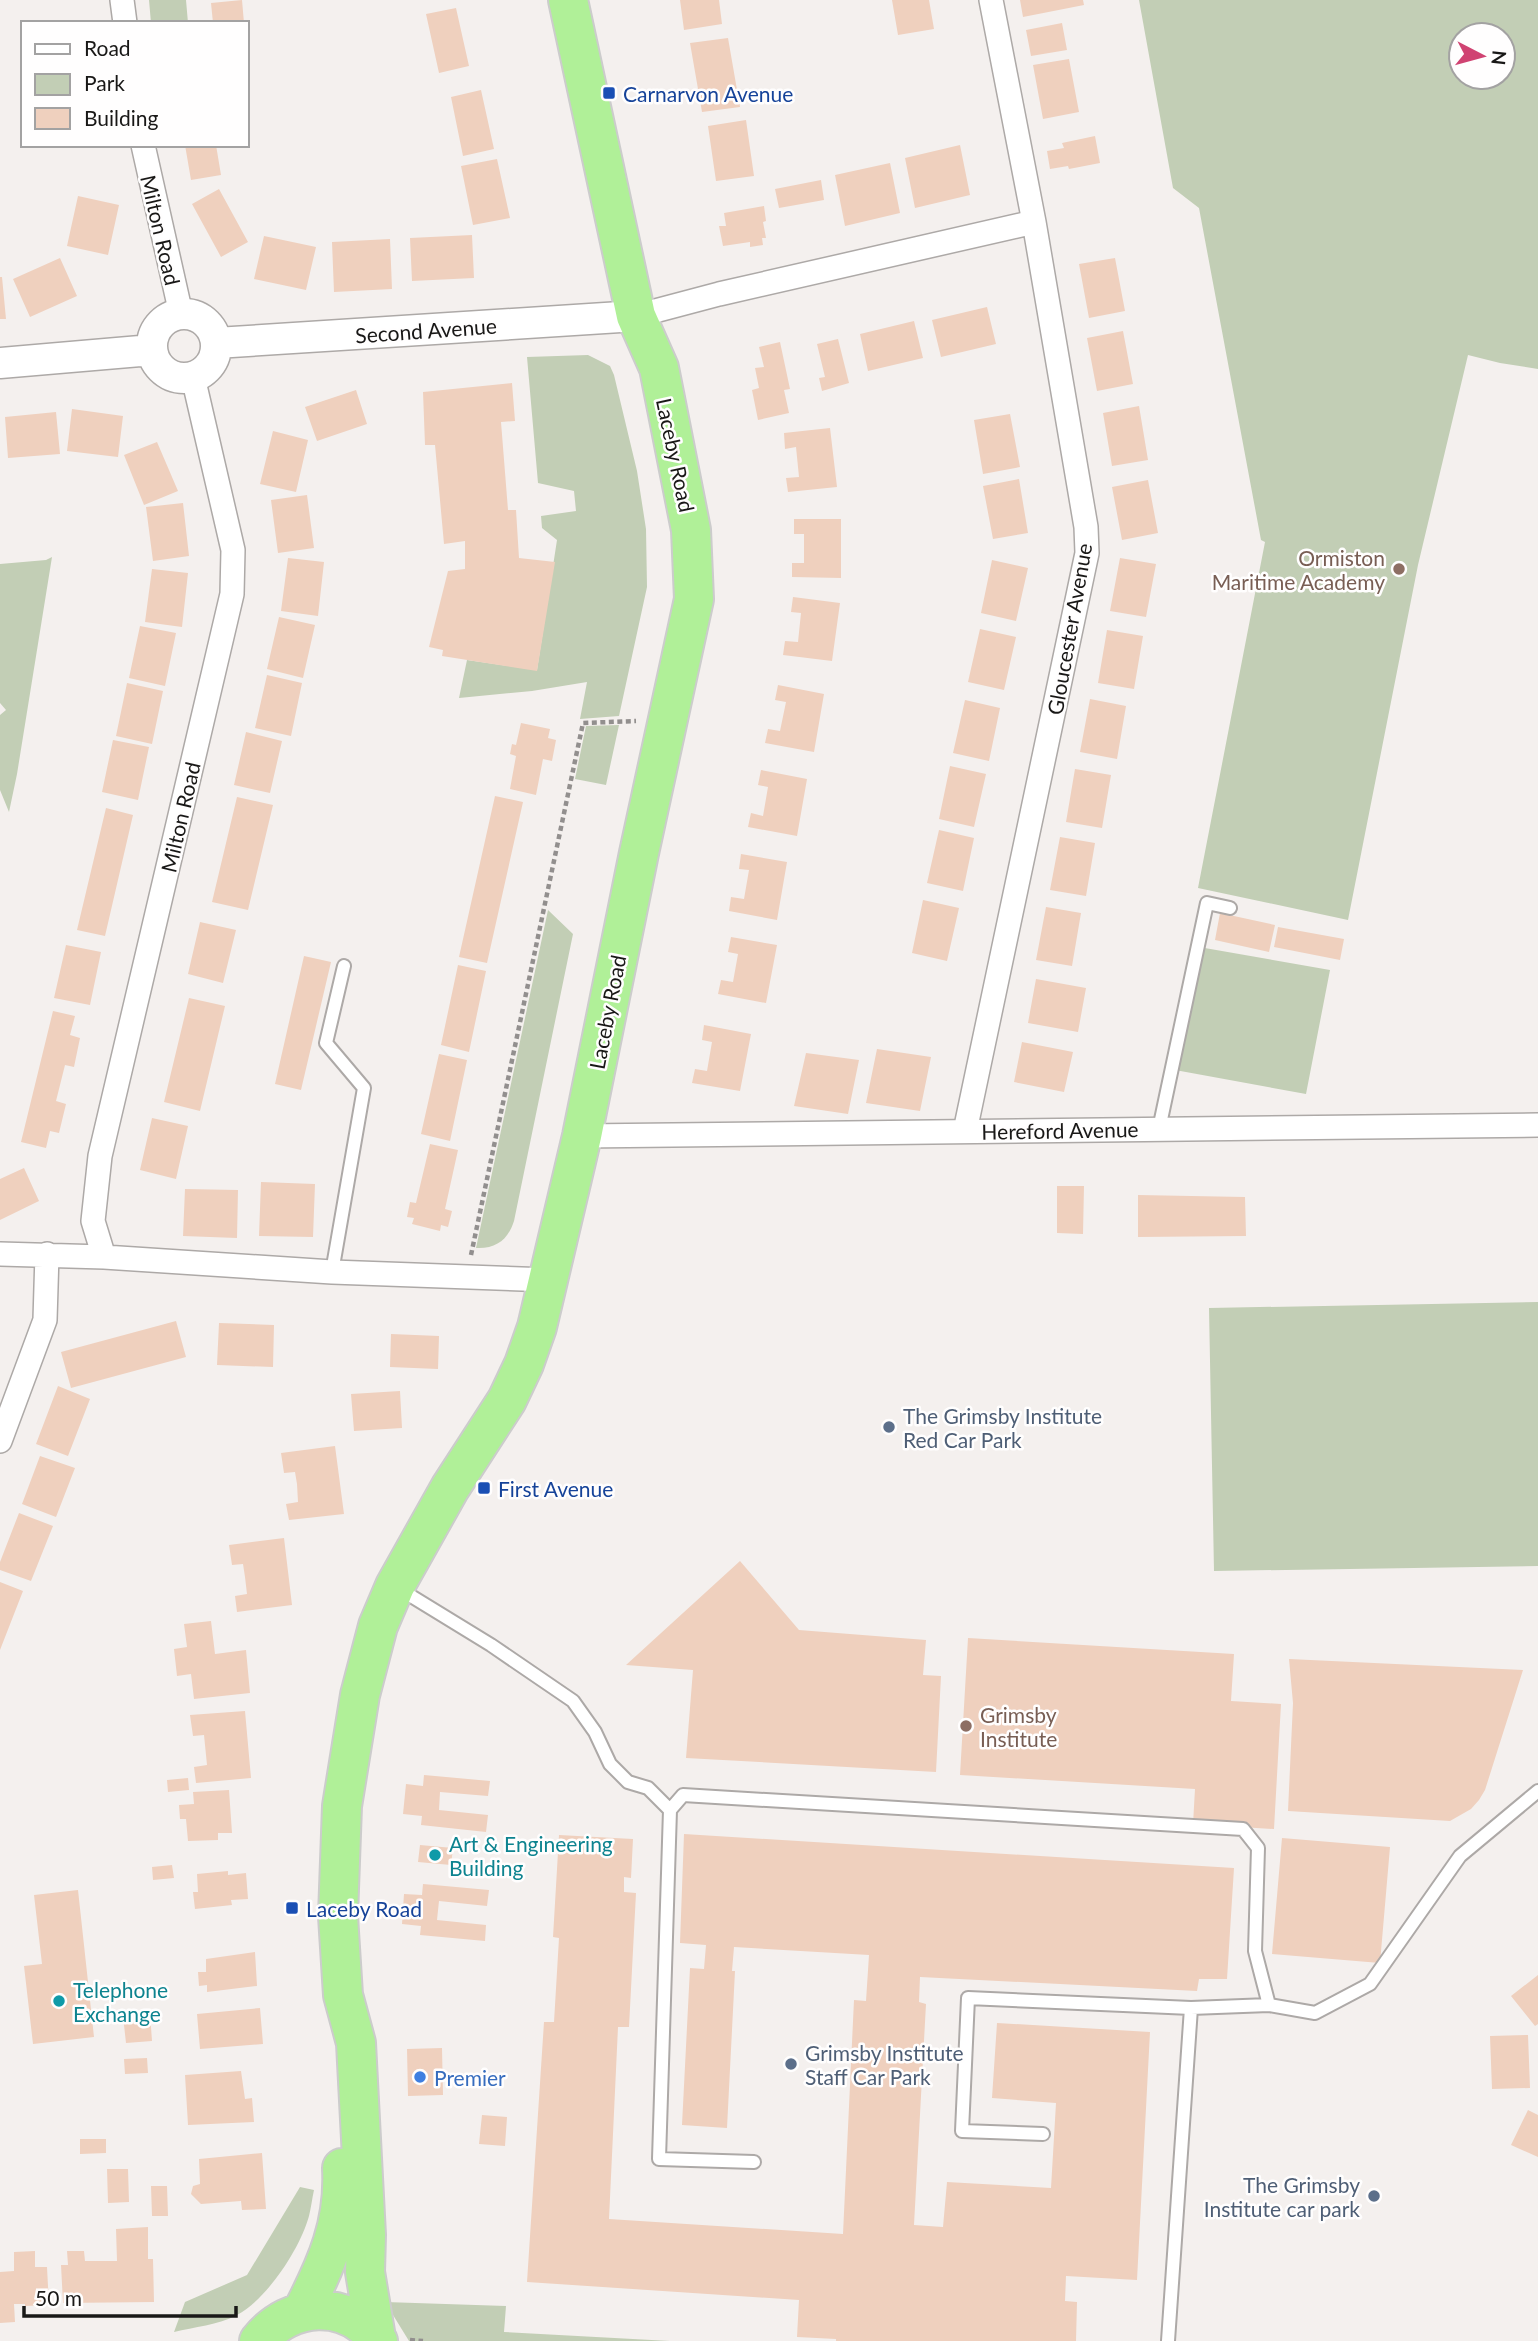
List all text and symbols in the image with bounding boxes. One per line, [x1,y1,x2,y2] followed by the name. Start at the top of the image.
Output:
[21,21,248,147] legend
[1447,21,1517,91] north arrow
[84,35,131,60] text: Road
[1487,49,1512,66] text: N
[84,70,125,95] text: Park
[623,81,793,106] place label: Carnarvon Avenue
[601,85,617,101] marker: Carnarvon Avenue
[84,105,159,130] text: Building
[136,172,186,288] street label: Milton Road
[354,313,498,347] street label: Second Avenue
[652,396,700,514] street label: Laceby Road
[1042,541,1096,717] street label: Gloucester Avenue
[1212,545,1385,594] place label: Ormiston Maritime Academy
[1391,561,1407,577] marker: Ormiston Maritime Academy
[155,759,205,875] street label: Milton Road
[584,953,630,1071] street label: Laceby Road
[981,1116,1139,1144] street label: Hereford Avenue
[903,1403,1102,1452] place label: The Grimsby Institute Red Car Park
[881,1419,897,1435] marker: The Grimsby Institute Red Car Park
[498,1476,613,1501] place label: First Avenue
[476,1480,492,1496] marker: First Avenue
[980,1702,1057,1751] place label: Grimsby Institute
[958,1718,974,1734] marker: Grimsby Institute
[449,1831,613,1880] place label: Art & Engineering Building
[427,1847,443,1863] marker: Art & Engineering Building
[306,1896,422,1921] place label: Laceby Road
[284,1900,300,1916] marker: Laceby Road
[73,1977,168,2026] place label: Telephone Exchange
[51,1993,67,2009] marker: Telephone Exchange
[805,2040,964,2089] place label: Grimsby Institute Staff Car Park
[783,2056,799,2072] marker: Grimsby Institute Staff Car Park
[434,2065,506,2090] place label: Premier
[412,2069,428,2085] marker: Premier
[1204,2172,1360,2221] place label: The Grimsby Institute car park
[1366,2188,1382,2204] marker: The Grimsby Institute car park
[24,2274,236,2318] scale bar
[35,2285,82,2310] text: 50 m

